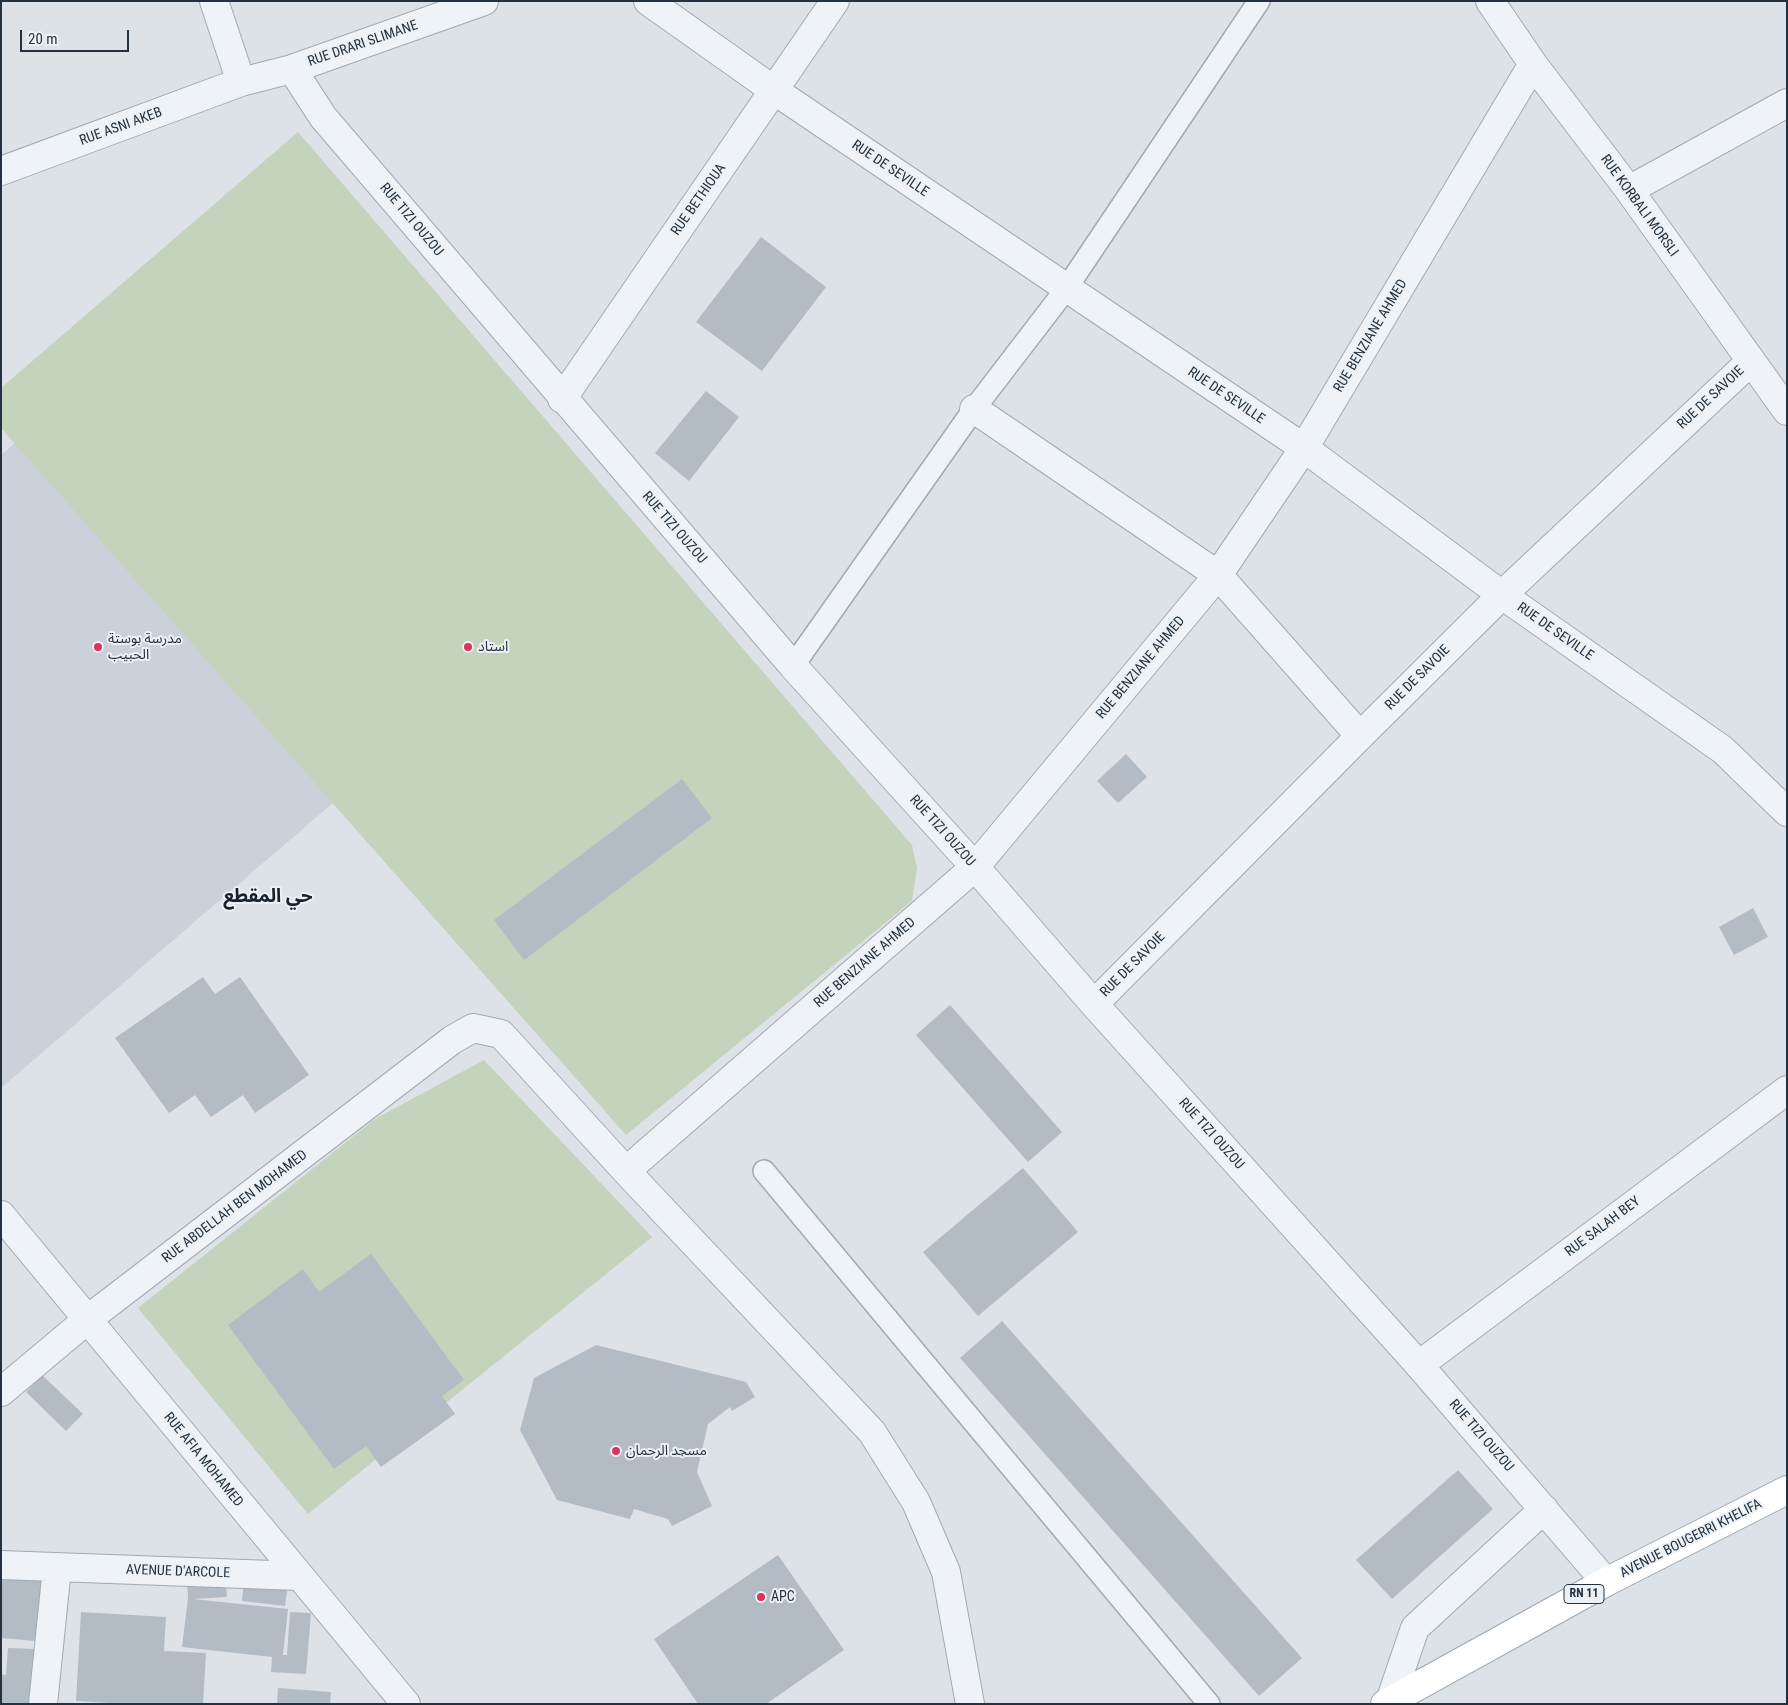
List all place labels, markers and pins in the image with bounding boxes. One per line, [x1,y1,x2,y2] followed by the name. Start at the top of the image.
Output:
[108,631,182,664] place label: مدرسة بوستة الحبيب
[478,639,508,655] place label: استاد
[92,641,104,653] marker: مدرسة بوستة الحبيب
[462,641,474,653] marker: استاد
[626,1443,707,1459] place label: مسجد الرحمان
[610,1445,622,1457] marker: مسجد الرحمان
[771,1589,795,1605] place label: APC
[755,1591,767,1603] marker: APC

